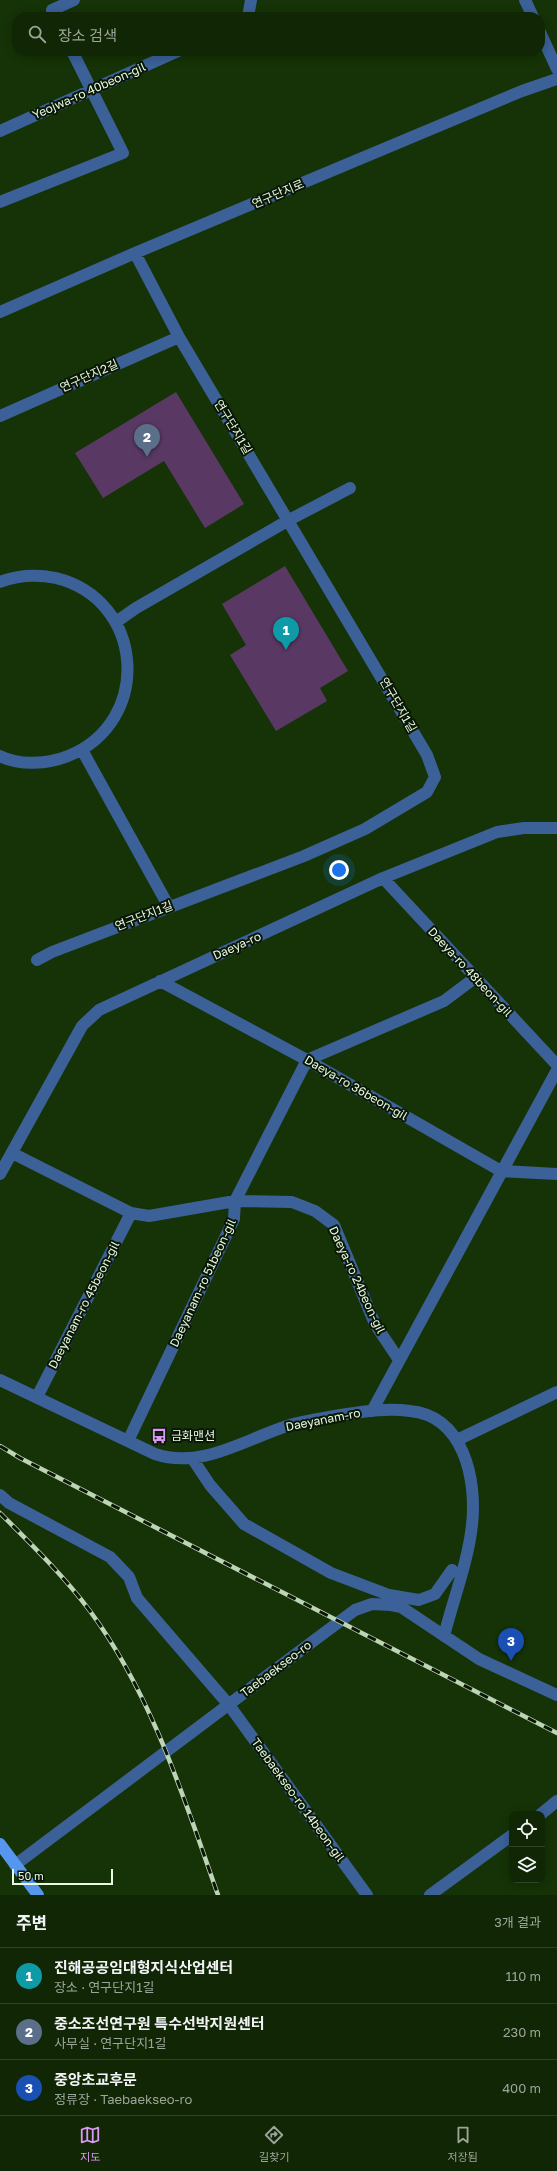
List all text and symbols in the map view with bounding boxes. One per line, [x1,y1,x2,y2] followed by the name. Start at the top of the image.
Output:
[12,12,545,56] search box
[26,23,48,45] icon: search
[58,26,117,44] text: 장소 검색
[30,59,148,122] street label: Yeojwa-ro 40beon-gil
[249,176,306,211] street label: 연구단지로
[57,356,120,395] street label: 연구단지2길
[211,397,256,457] street label: 연구단지1길
[134,424,160,457] pin: 2
[273,617,299,650] pin: 1
[377,675,420,735] street label: 연구단지1길
[329,860,349,880] your location
[113,898,175,933] street label: 연구단지1길
[425,924,516,1020] street label: Daeya-ro 48beon-gil
[210,928,263,963] street label: Daeya-ro
[302,1052,411,1123] street label: Daeya-ro 36beon-gil
[166,1216,239,1349] street label: Daeyanam-ro 51beon-gil
[326,1224,389,1336] street label: Daeya-ro 24beon-gil
[45,1238,122,1371] street label: Daeyanam-ro 45beon-gil
[284,1405,362,1434] street label: Daeyanam-ro
[150,1427,168,1445] bus stop icon: 금화맨션
[171,1428,215,1443] place label: 금화맨션
[498,1628,524,1661] pin: 3
[237,1637,314,1700] street label: Taebaekseo-ro
[249,1735,348,1864] street label: Taebaekseo-ro 14beon-gil
[509,1811,545,1883] map controls
[509,1811,545,1847] button: locate
[509,1847,545,1883] button: layers
[12,1867,113,1886] scale bar
[18,1869,44,1882] text: 50 m
[16,1912,47,1933] text: 주변
[494,1914,541,1930] text: 3개 결과
[54,1958,233,1976] text: 진해공공임대형지식산업센터
[26,1968,32,1984] text: 1
[506,1968,541,1984] text: 110 m
[54,1979,154,1995] text: 장소 · 연구단지1길
[54,2014,265,2032] text: 중소조선연구원 특수선박지원센터
[25,2024,33,2040] text: 2
[503,2024,541,2040] text: 230 m
[54,2035,166,2051] text: 사무실 · 연구단지1길
[54,2070,137,2088] text: 중앙초교후문
[25,2080,33,2096] text: 3
[502,2080,541,2096] text: 400 m
[54,2091,192,2107] text: 정류장 · Taebaekseo-ro
[79,2124,101,2164] tab: 지도
[259,2124,289,2164] tab: 길찾기
[448,2124,478,2164] tab: 저장됨

